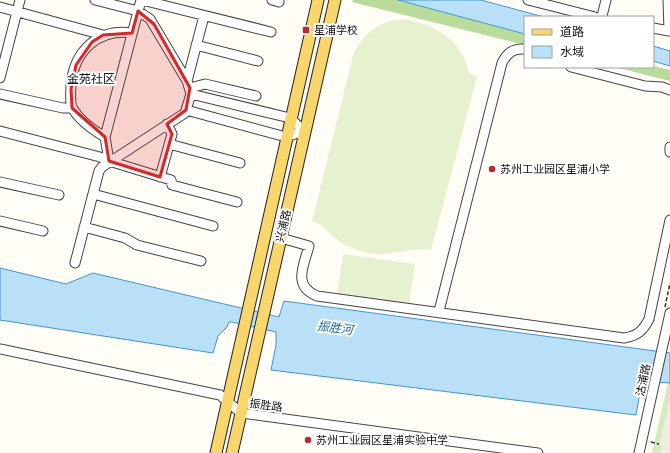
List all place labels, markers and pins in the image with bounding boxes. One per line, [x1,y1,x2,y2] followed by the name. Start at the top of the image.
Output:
[314,23,358,37] place label: 星浦学校
[301,25,311,35] marker: 星浦学校
[500,162,610,176] place label: 苏州工业园区星浦小学
[487,164,497,174] marker: 苏州工业园区星浦小学
[316,433,448,447] place label: 苏州工业园区星浦实验中学
[303,435,313,445] marker: 苏州工业园区星浦实验中学

